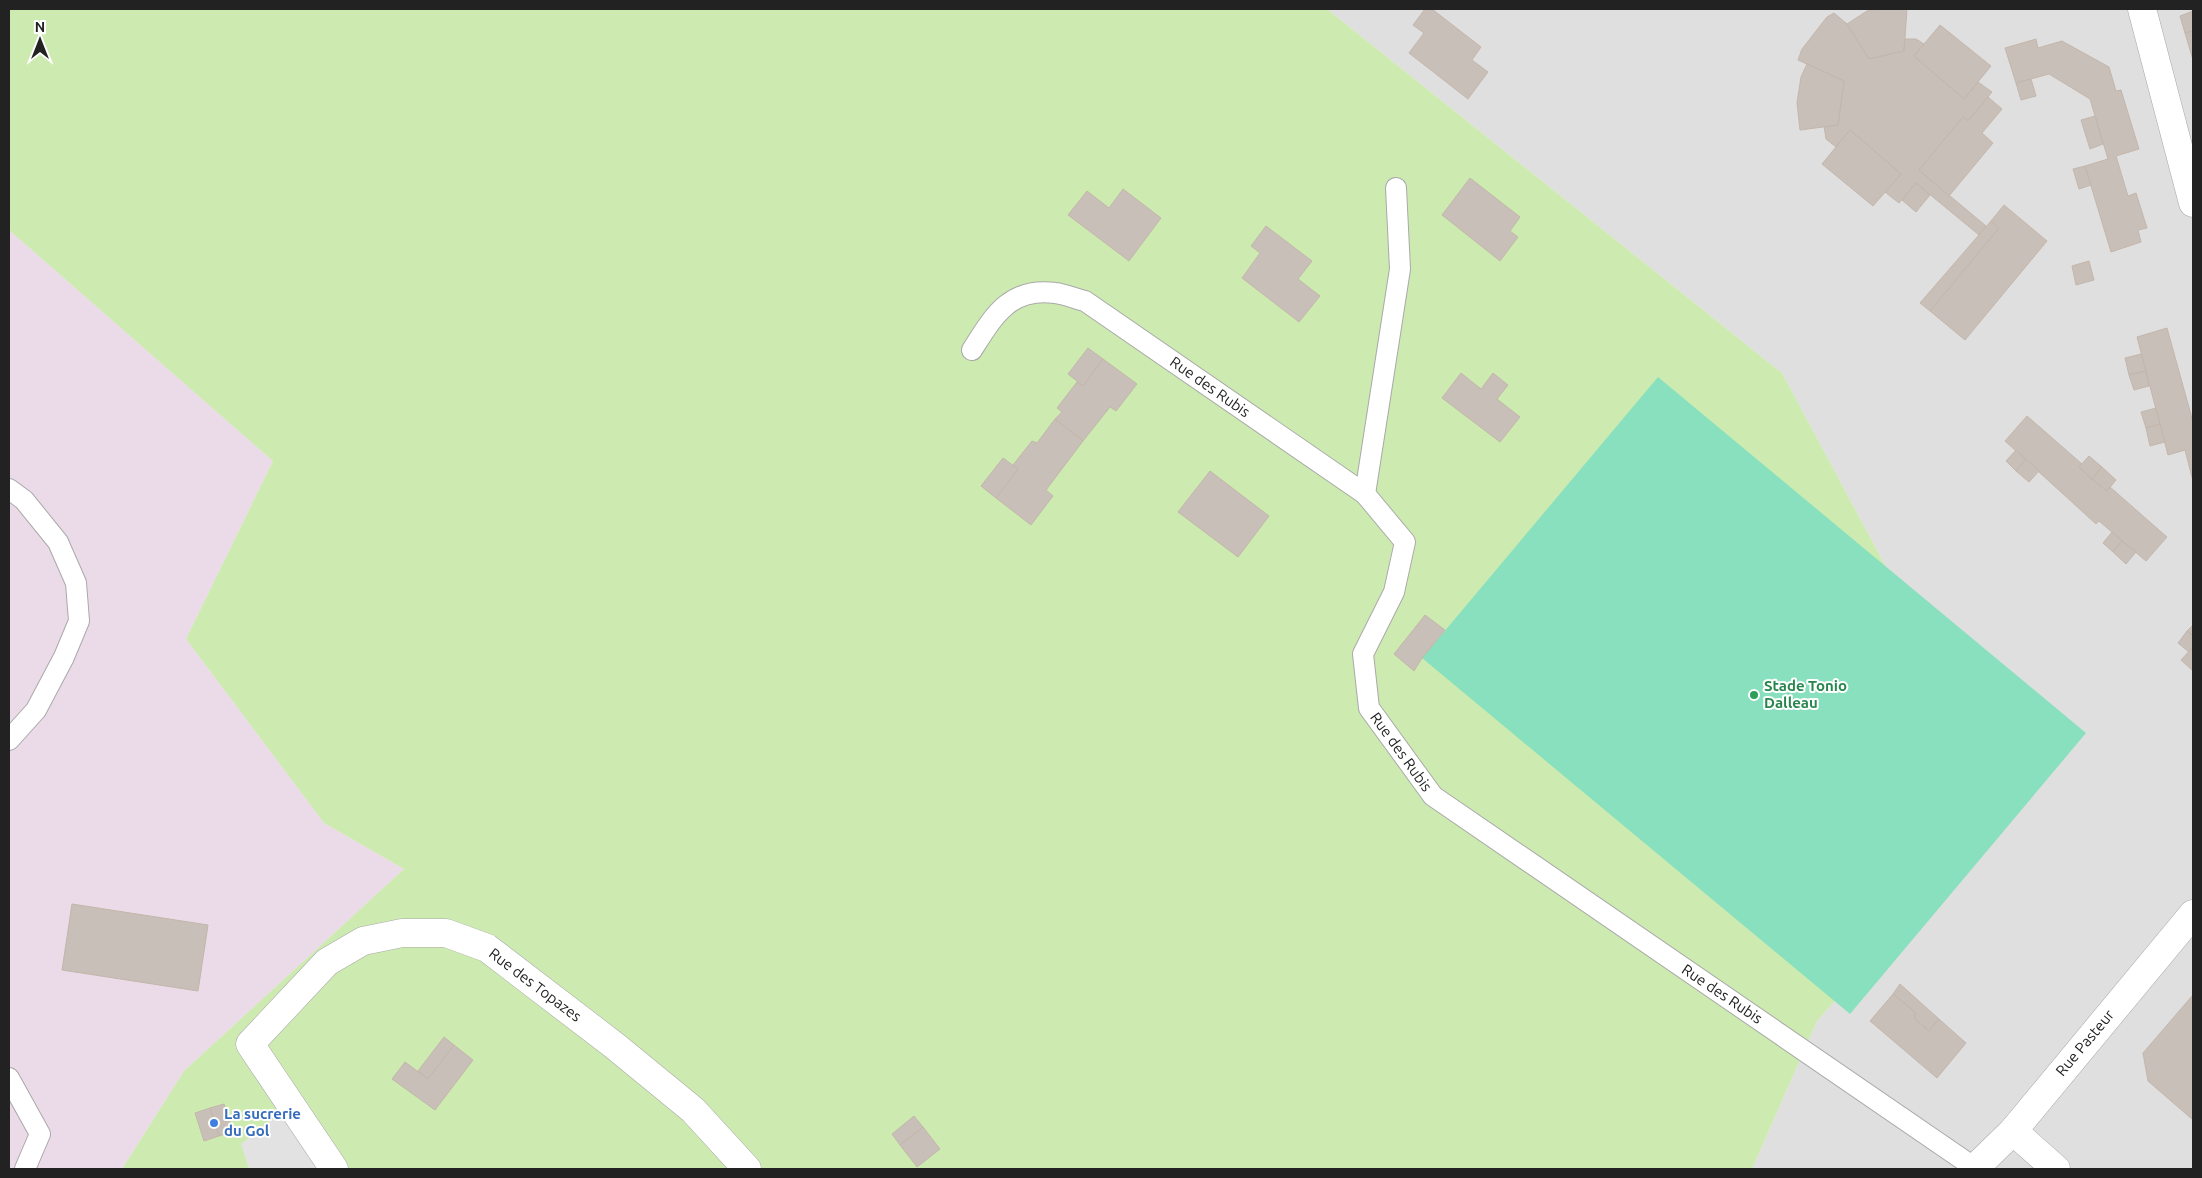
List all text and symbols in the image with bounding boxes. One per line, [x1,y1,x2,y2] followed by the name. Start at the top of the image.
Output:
[15,15,65,65] north arrow
[35,19,45,35] text: N
[1167,353,1253,420] street label: Rue des Rubis
[1764,677,1847,711] place label: Stade Tonio Dalleau
[1748,689,1760,701] marker: Stade Tonio Dalleau
[1367,709,1436,795] street label: Rue des Rubis
[486,944,585,1025] street label: Rue des Topazes
[1679,960,1766,1027] street label: Rue des Rubis
[2052,1006,2117,1079] street label: Rue Pasteur
[224,1105,301,1139] place label: La sucrerie du Gol
[208,1117,220,1129] marker: La sucrerie du Gol

